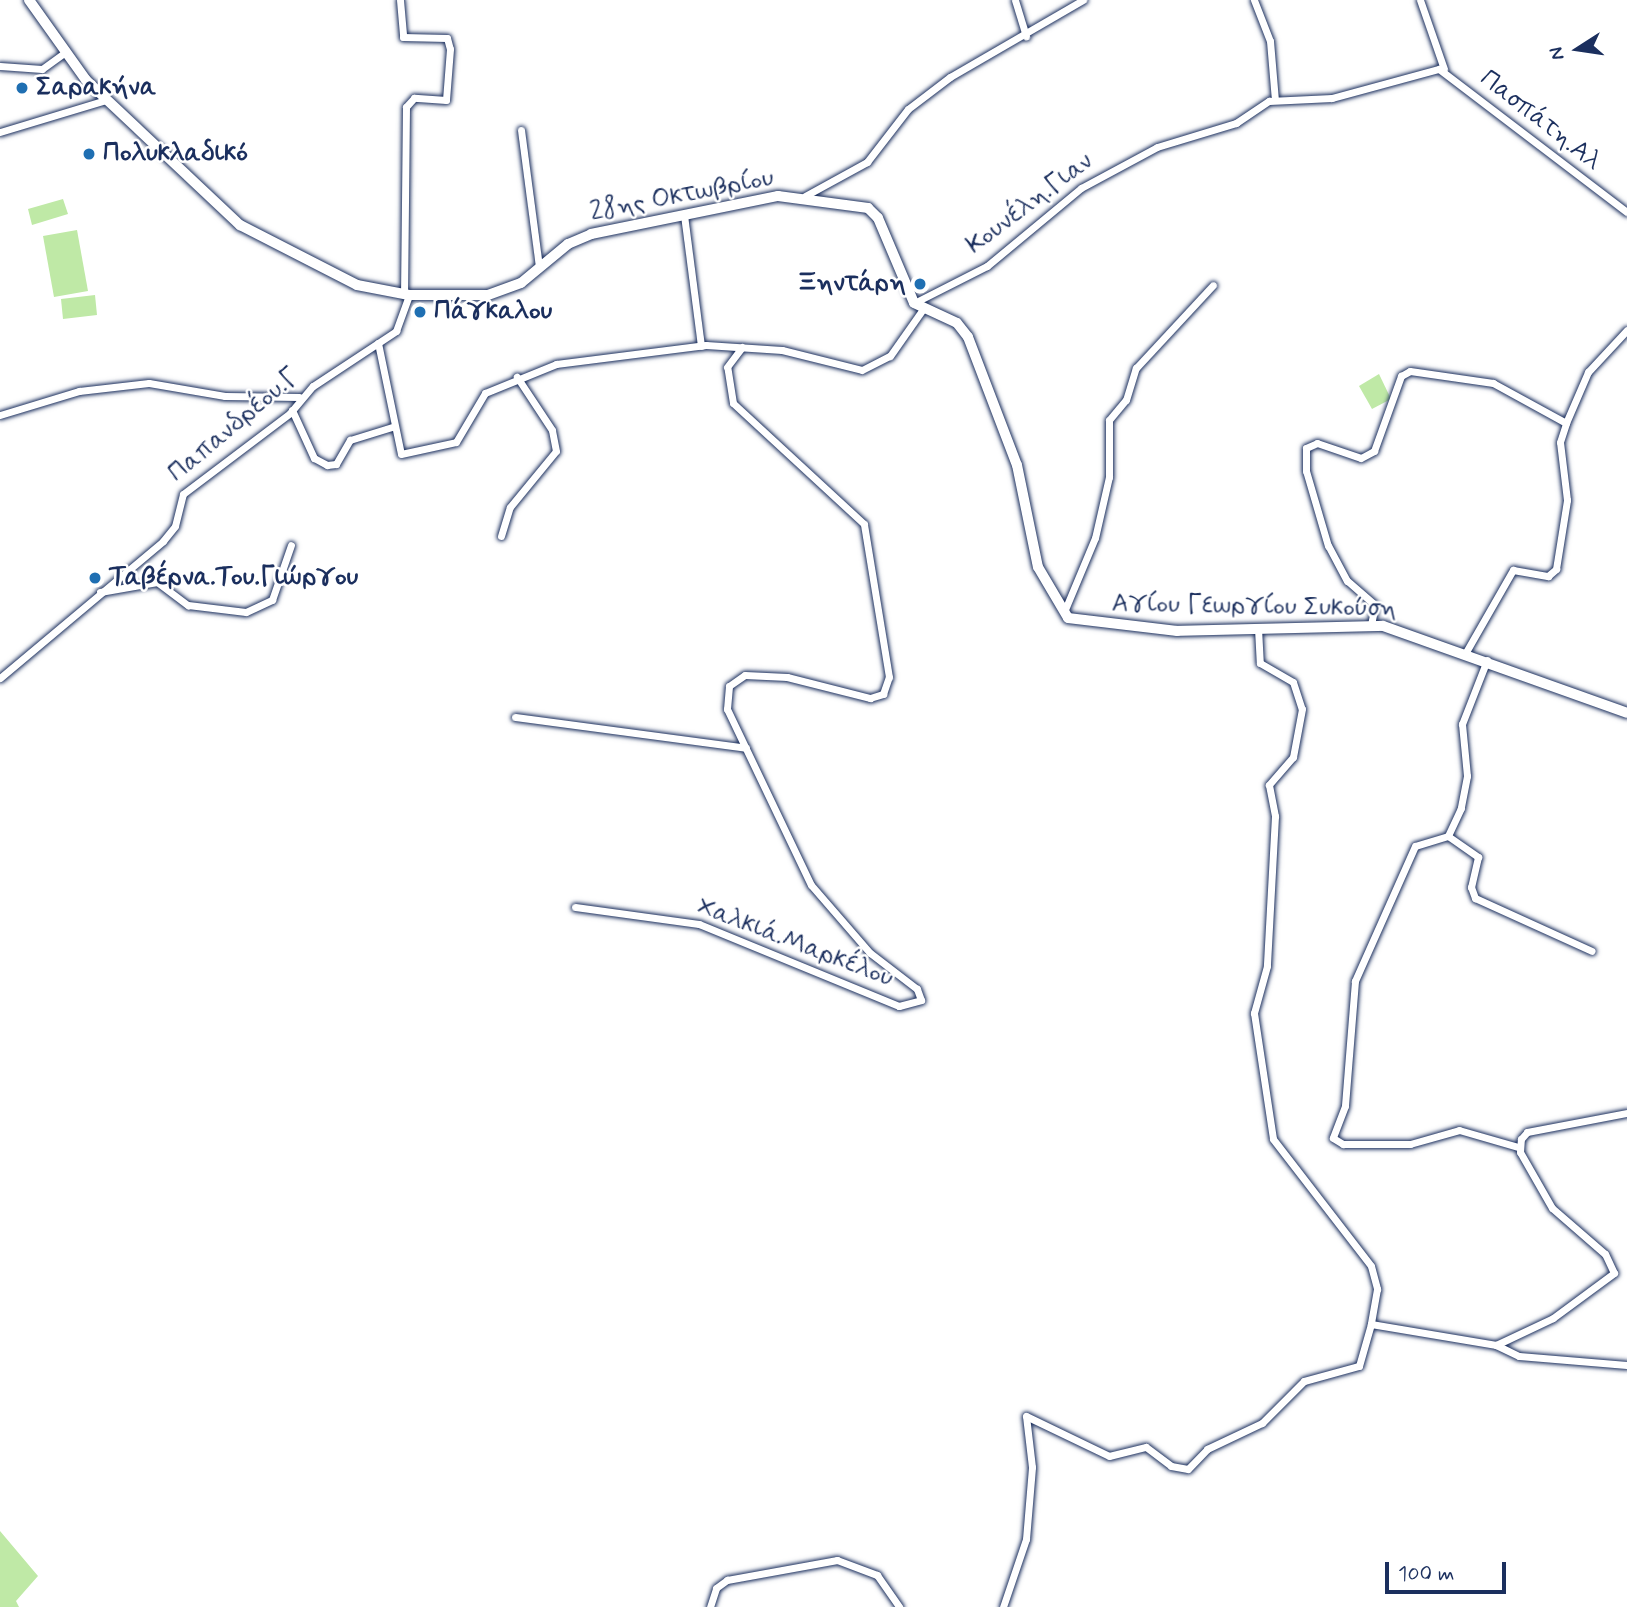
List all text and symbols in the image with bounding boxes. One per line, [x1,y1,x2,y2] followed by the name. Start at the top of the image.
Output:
[1543,14,1613,84] north arrow
[1543,45,1571,62] text: N
[1473,64,1607,178] street label: Πασπάτη.Αλ
[36,72,156,104] place label: Σαρακήνα
[14,80,30,96] marker: Σαρακήνα
[103,138,248,170] place label: Πολυκλαδικό
[81,146,97,162] marker: Πολυκλαδικό
[961,146,1099,262] street label: Κουνέλη.Γιαν
[587,163,777,229] street label: 28ης Οκτωβρίου
[796,268,906,300] place label: Ξηντάρη
[912,276,928,292] marker: Ξηντάρη
[434,296,552,328] place label: Πάγκαλου
[412,304,428,320] marker: Πάγκαλου
[162,362,306,490] street label: Παπανδρέου.Γ
[109,562,358,594] place label: Ταβέρνα.Του.Γιώργου
[87,570,103,586] marker: Ταβέρνα.Του.Γιώργου
[1111,589,1397,625] street label: Αγίου Γεωργίου Συκούση
[693,891,897,995] street label: Χαλκιά.Μαρκέλου
[1389,1548,1510,1592] scale bar
[1398,1560,1454,1588] text: 100 m

